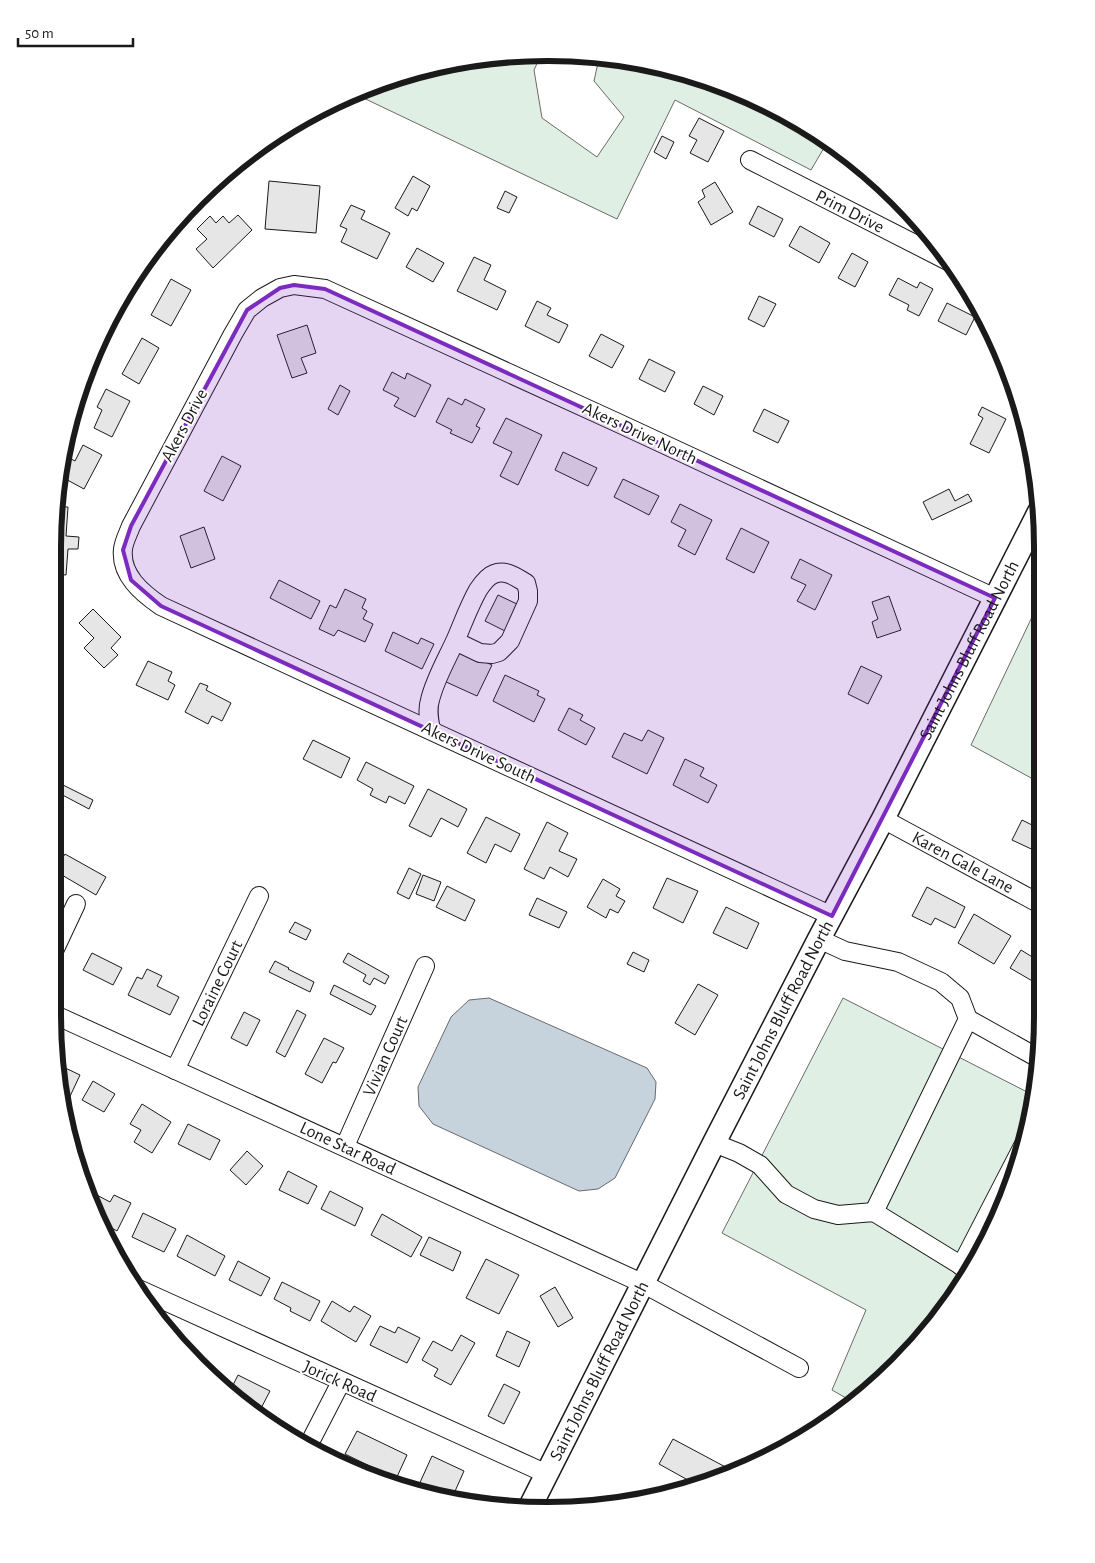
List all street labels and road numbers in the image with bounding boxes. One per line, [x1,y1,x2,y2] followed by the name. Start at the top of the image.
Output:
[812,187,887,237] street label: Prim Drive
[158,386,211,465] street label: Akers Drive
[580,400,700,468] street label: Akers Drive North
[917,558,1023,743] street label: Saint Johns Bluff Road North
[419,719,538,787] street label: Akers Drive South
[909,829,1016,897] street label: Karen Gale Lane
[730,918,837,1103] street label: Saint Johns Bluff Road North
[189,937,247,1029] street label: Loraine Court
[360,1014,412,1099] street label: Vivian Court
[297,1119,398,1179] street label: Lone Star Road
[547,1278,653,1464] street label: Saint Johns Bluff Road North
[300,1358,379,1406] street label: Jorick Road

